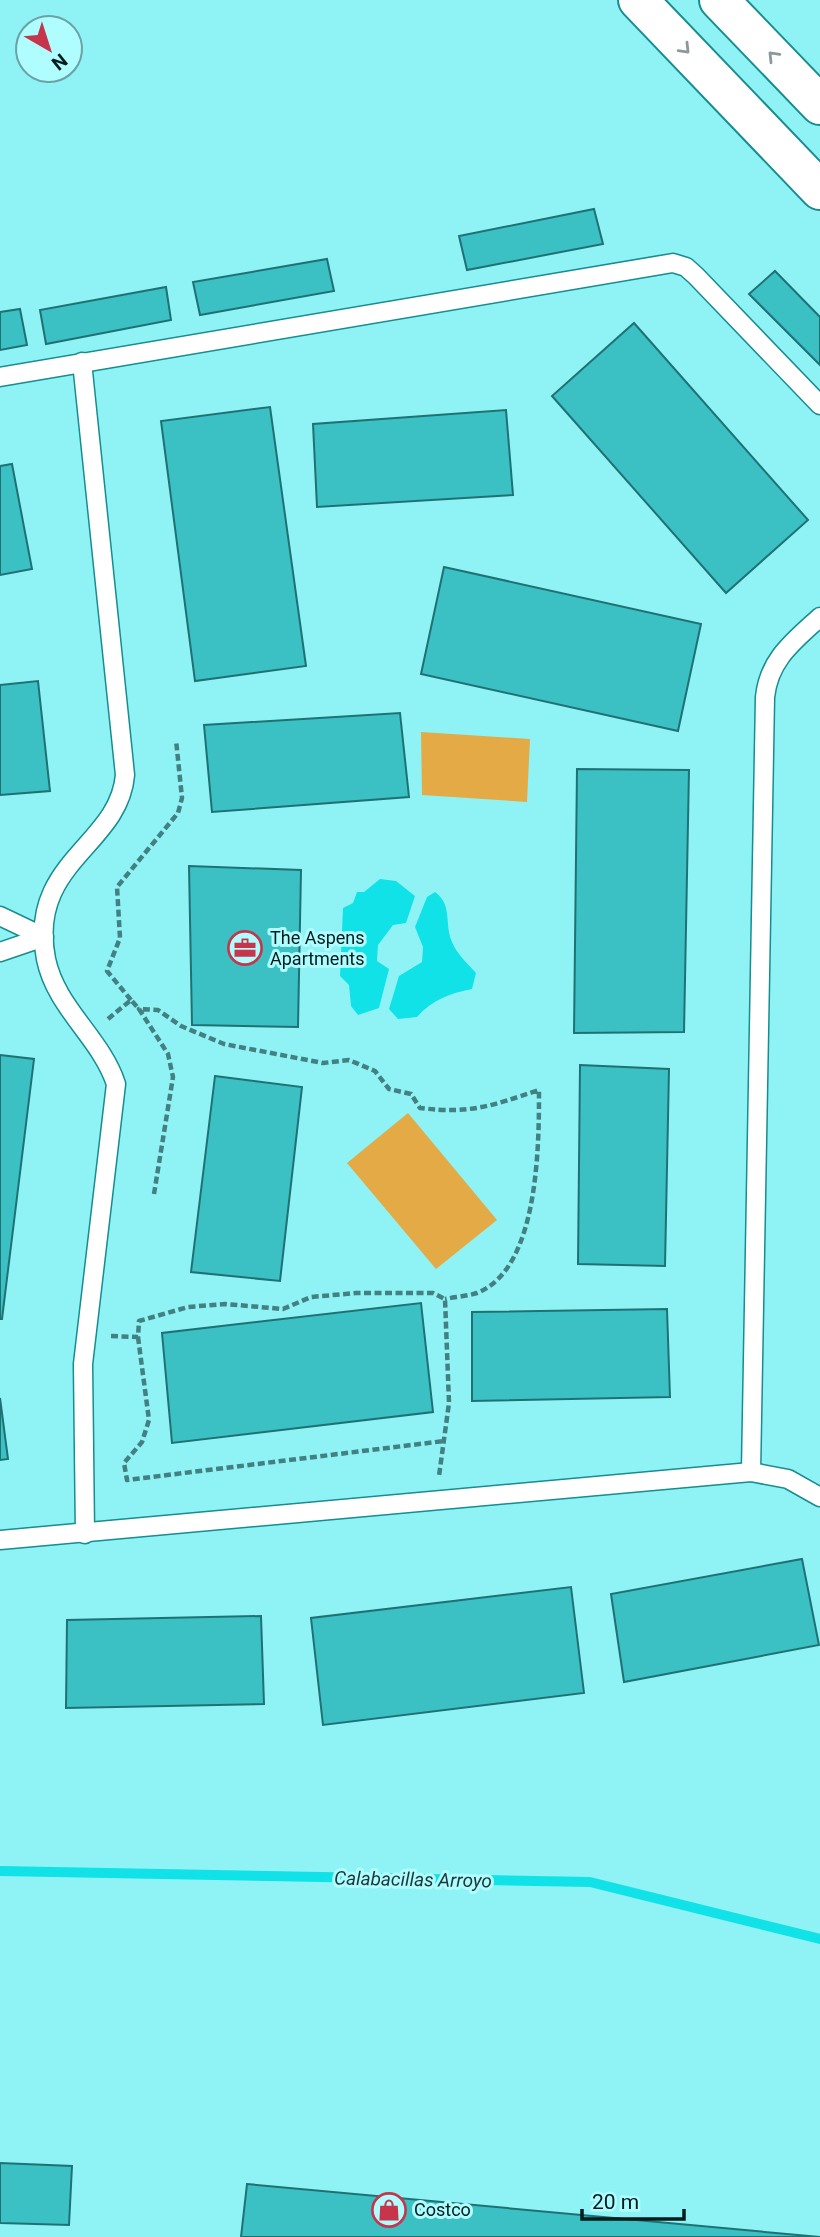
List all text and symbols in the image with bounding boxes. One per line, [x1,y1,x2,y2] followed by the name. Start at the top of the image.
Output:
[14,14,84,84] north arrow
[677,41,690,54] one-way arrow
[47,49,72,75] text: N
[768,51,781,64] one-way arrow
[270,927,365,969] place label: The Aspens Apartments
[226,929,264,967] office icon: The Aspens Apartments
[334,1867,492,1892] water label: Calabacillas Arroyo
[582,2178,684,2222] scale bar
[592,2190,639,2214] text: 20 m
[370,2191,408,2229] shop icon: Costco
[414,2199,471,2220] place label: Costco

